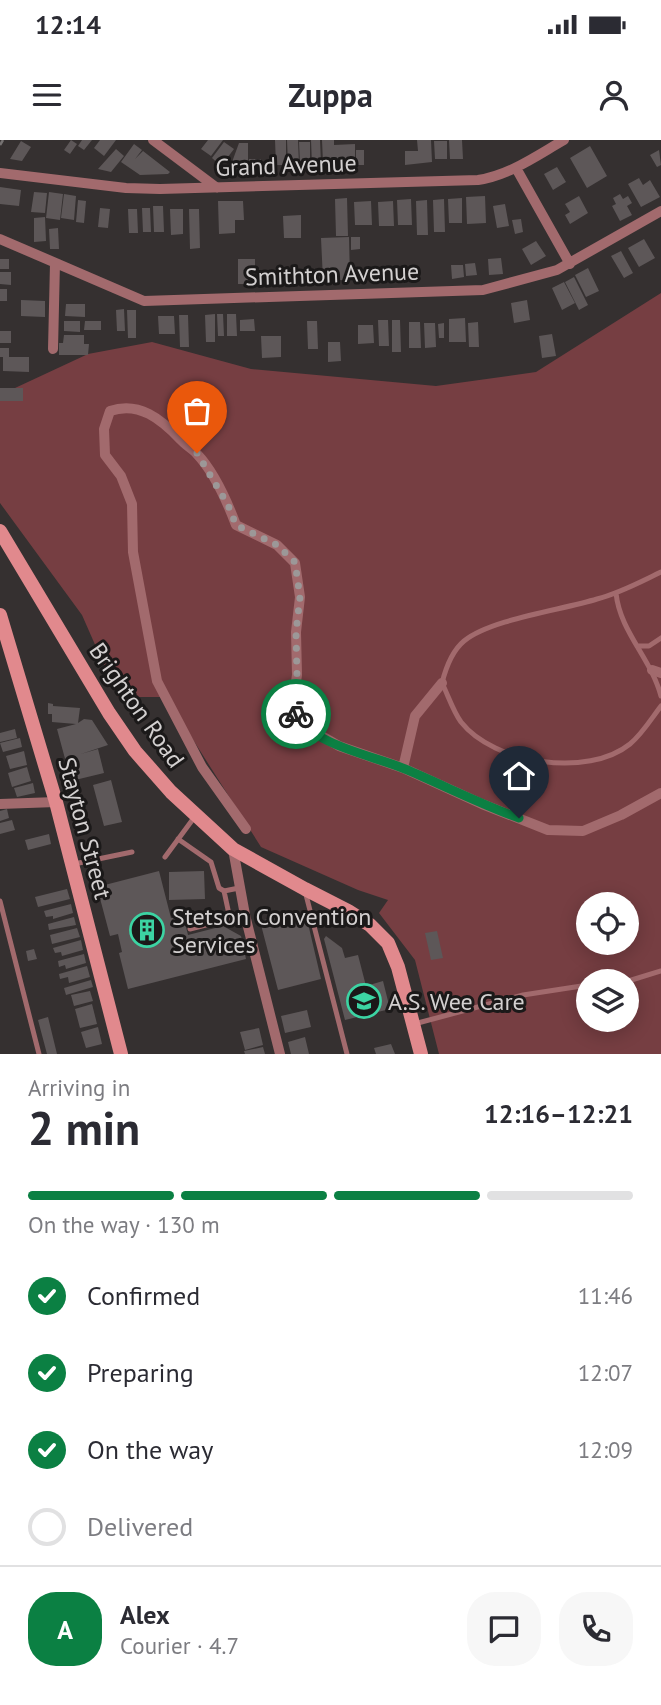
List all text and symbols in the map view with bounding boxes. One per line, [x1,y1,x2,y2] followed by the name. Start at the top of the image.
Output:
[35,8,101,41] text: 12:14
[288,74,373,116] text: Zuppa
[28,76,66,114] icon: menu
[595,76,633,114] icon: person
[215,147,357,183] street label: Grand Avenue
[244,255,420,293] street label: Smithton Avenue
[167,381,227,453] pin
[178,392,216,430] icon: bag
[83,636,191,774] street label: Brighton Road
[261,679,331,749] courier
[277,695,315,733] icon: bike
[489,746,549,818] pin
[51,754,119,902] street label: Stayton Street
[500,757,538,795] icon: home
[576,892,639,1032] map controls
[576,892,639,955] button: locate
[172,901,372,960] place label: Stetson Convention Services
[128,911,166,949] building icon: Stetson Convention Services
[576,969,639,1032] button: layers
[345,982,383,1020] school or university icon: A.S. Wee Care
[388,986,525,1017] place label: A.S. Wee Care
[28,1073,130,1102] text: Arriving in
[484,1097,633,1130] text: 12:16–12:21
[28,1098,140,1158] text: 2 min
[28,1210,220,1239] text: On the way · 130 m
[28,1277,66,1315] icon: check
[87,1279,200,1312] text: Confirmed
[578,1281,633,1310] text: 11:46
[28,1354,66,1392] icon: check
[87,1356,194,1389] text: Preparing
[578,1358,633,1387] text: 12:07
[28,1431,66,1469] icon: check
[87,1433,213,1466] text: On the way
[578,1435,633,1464] text: 12:09
[87,1510,193,1543] text: Delivered
[467,1592,541,1666] button: chat
[559,1592,633,1666] button: phone
[120,1598,170,1631] text: Alex
[57,1613,73,1646] text: A
[120,1631,239,1660] text: Courier · 4.7

